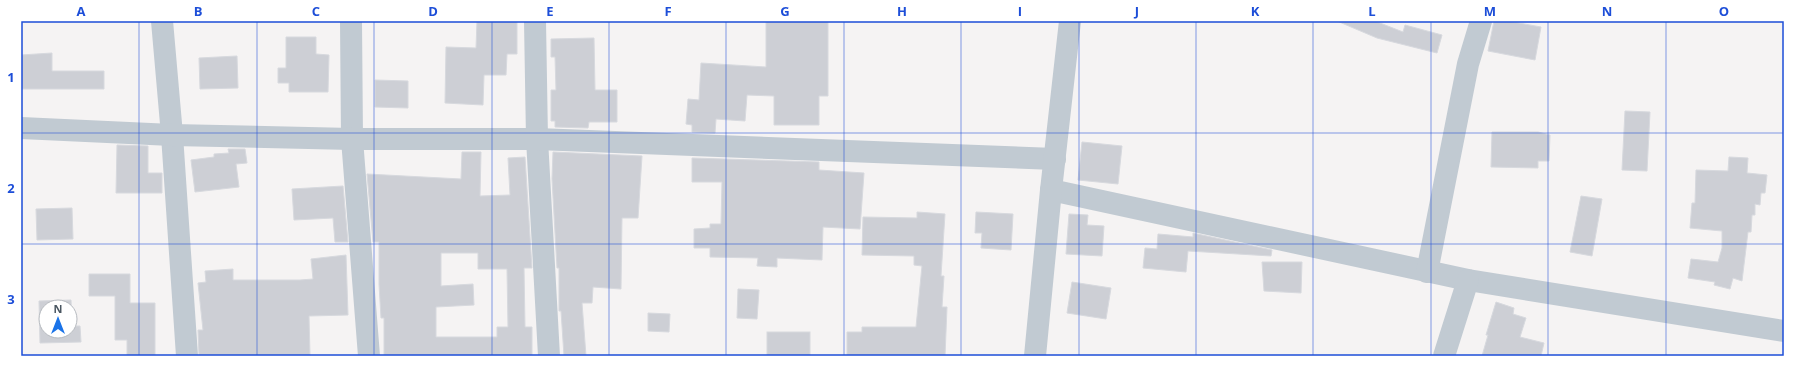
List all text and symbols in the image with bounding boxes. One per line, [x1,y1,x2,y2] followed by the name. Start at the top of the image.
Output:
[77,2,86,20] text: A
[194,2,203,20] text: B
[312,2,320,20] text: C
[428,2,438,20] text: D
[546,2,554,20] text: E
[664,2,672,20] text: F
[780,2,790,20] text: G
[897,2,907,20] text: H
[1018,2,1022,20] text: I
[1134,2,1139,20] text: J
[1251,2,1260,20] text: K
[1368,2,1376,20] text: L
[1484,2,1496,20] text: M
[1602,2,1612,20] text: N
[1719,2,1729,20] text: O
[7,68,15,86] text: 1
[7,179,15,197] text: 2
[7,290,15,308] text: 3
[38,299,78,339] north arrow
[54,301,62,316] text: N

